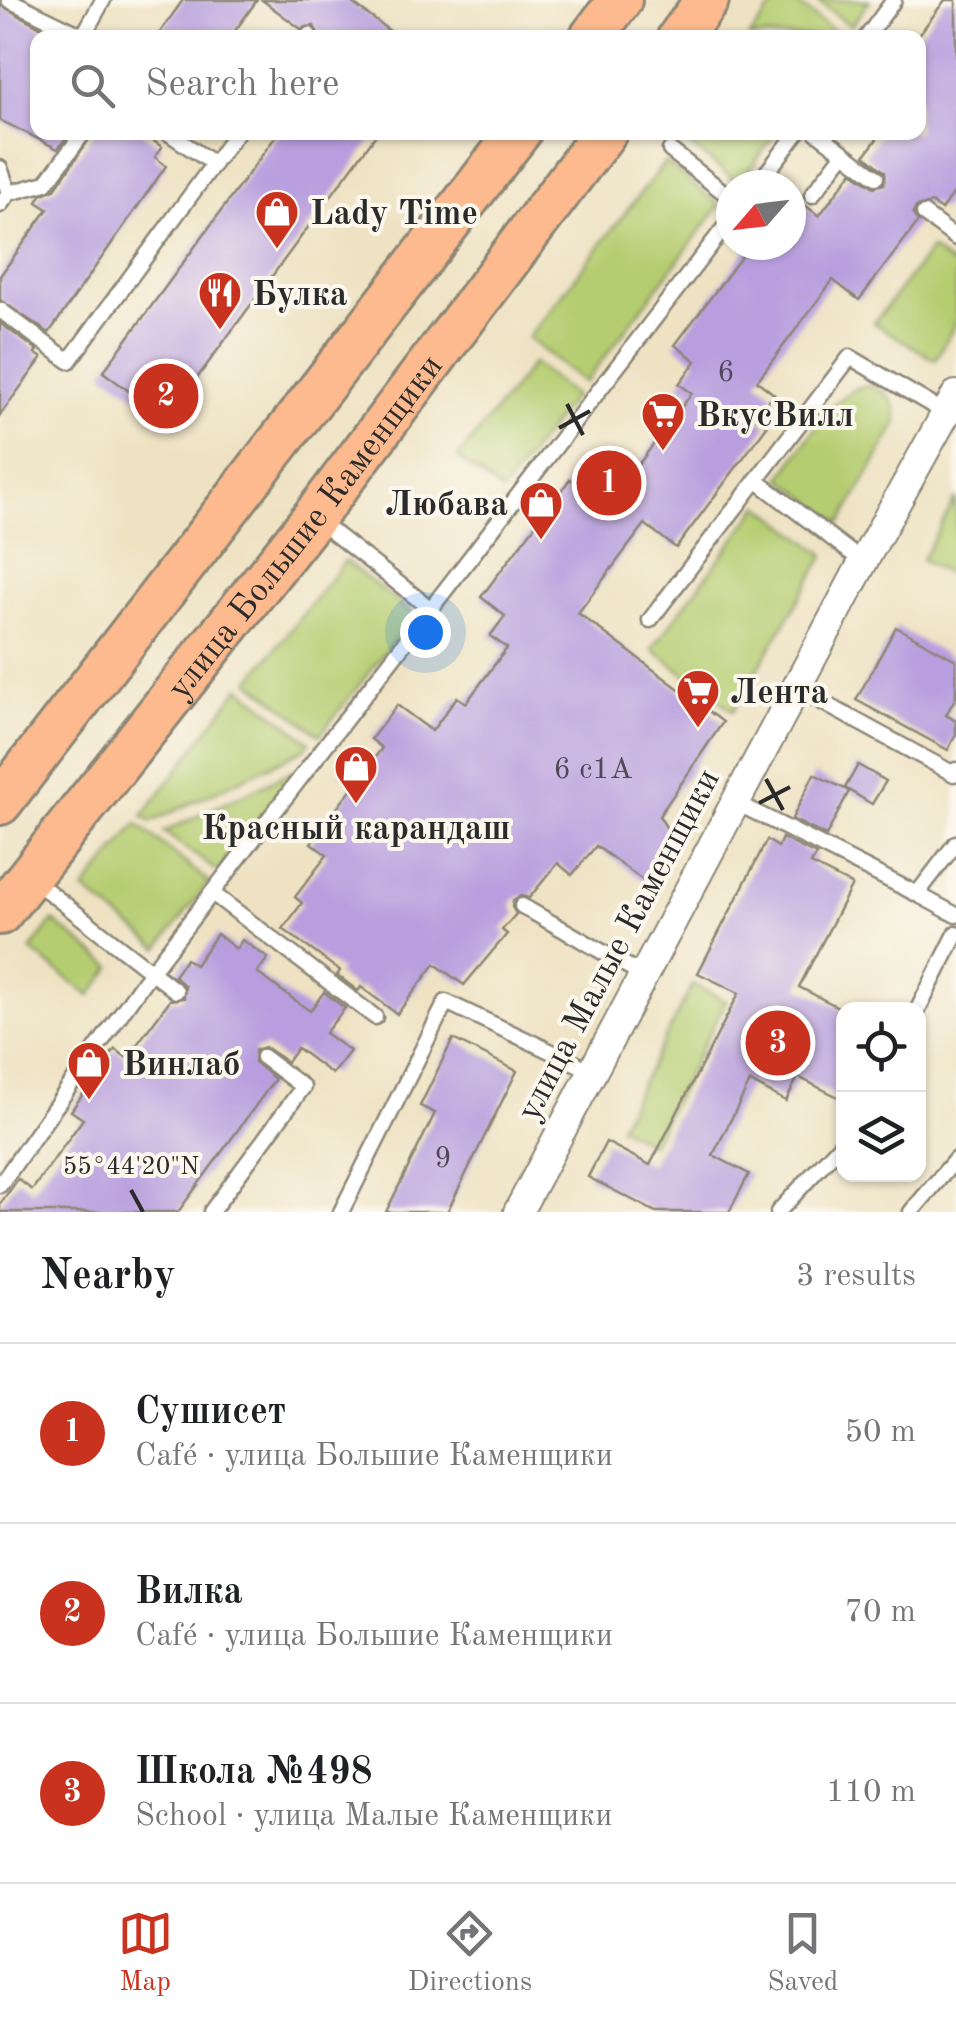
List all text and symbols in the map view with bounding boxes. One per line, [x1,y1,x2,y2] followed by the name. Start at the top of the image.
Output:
[30,30,926,140] search box
[65,58,120,113] icon: search
[145,66,340,104] text: Search here
[716,170,806,260] north arrow
[254,189,300,250] shop icon: Lady Time
[310,197,478,232] place label: Lady Time
[197,270,243,331] restaurant icon: Булка
[252,278,348,313] place label: Булка
[162,349,450,707] street label: улица Большие Каменщики
[134,358,198,434] pin: 2
[717,358,735,388] house number: 6
[640,391,686,452] supermarket icon: ВкусВилл
[696,399,854,434] place label: ВкусВилл
[576,446,642,520] pin: 1
[518,480,564,541] shop icon: Любава
[385,488,508,523] place label: Любава
[400,607,451,658] your location
[675,668,721,729] supermarket icon: Лента
[730,676,829,711] place label: Лента
[333,744,379,805] shop icon: Красный карандаш
[553,755,633,785] house number: 6 с1А
[512,764,727,1127] street label: улица Малые Каменщики
[201,812,511,847] place label: Красный карандаш
[836,1002,926,1182] map controls
[836,1002,926,1092] button: locate
[746,1006,810,1080] pin: 3
[66,1040,112,1101] shop icon: Винлаб
[122,1048,241,1083] place label: Винлаб
[836,1092,926,1182] button: layers
[434,1144,452,1174] house number: 9
[63,1155,199,1180] text: 55°44'20"N
[40,1256,176,1298] text: Nearby
[796,1261,916,1293] text: 3 results
[135,1394,286,1432] text: Сушисет
[63,1417,82,1449] text: 1
[845,1417,916,1449] text: 50 m
[135,1441,613,1473] text: Café · улица Большие Каменщики
[135,1574,243,1612] text: Вилка
[63,1597,82,1629] text: 2
[845,1597,916,1629] text: 70 m
[135,1621,613,1653] text: Café · улица Большие Каменщики
[135,1754,373,1792] text: Школа №498
[63,1777,82,1809] text: 3
[826,1777,916,1809] text: 110 m
[135,1801,612,1833] text: School · улица Малые Каменщики
[118,1906,173,2001] tab: Map
[408,1906,532,2001] tab: Directions
[767,1906,838,2001] tab: Saved

